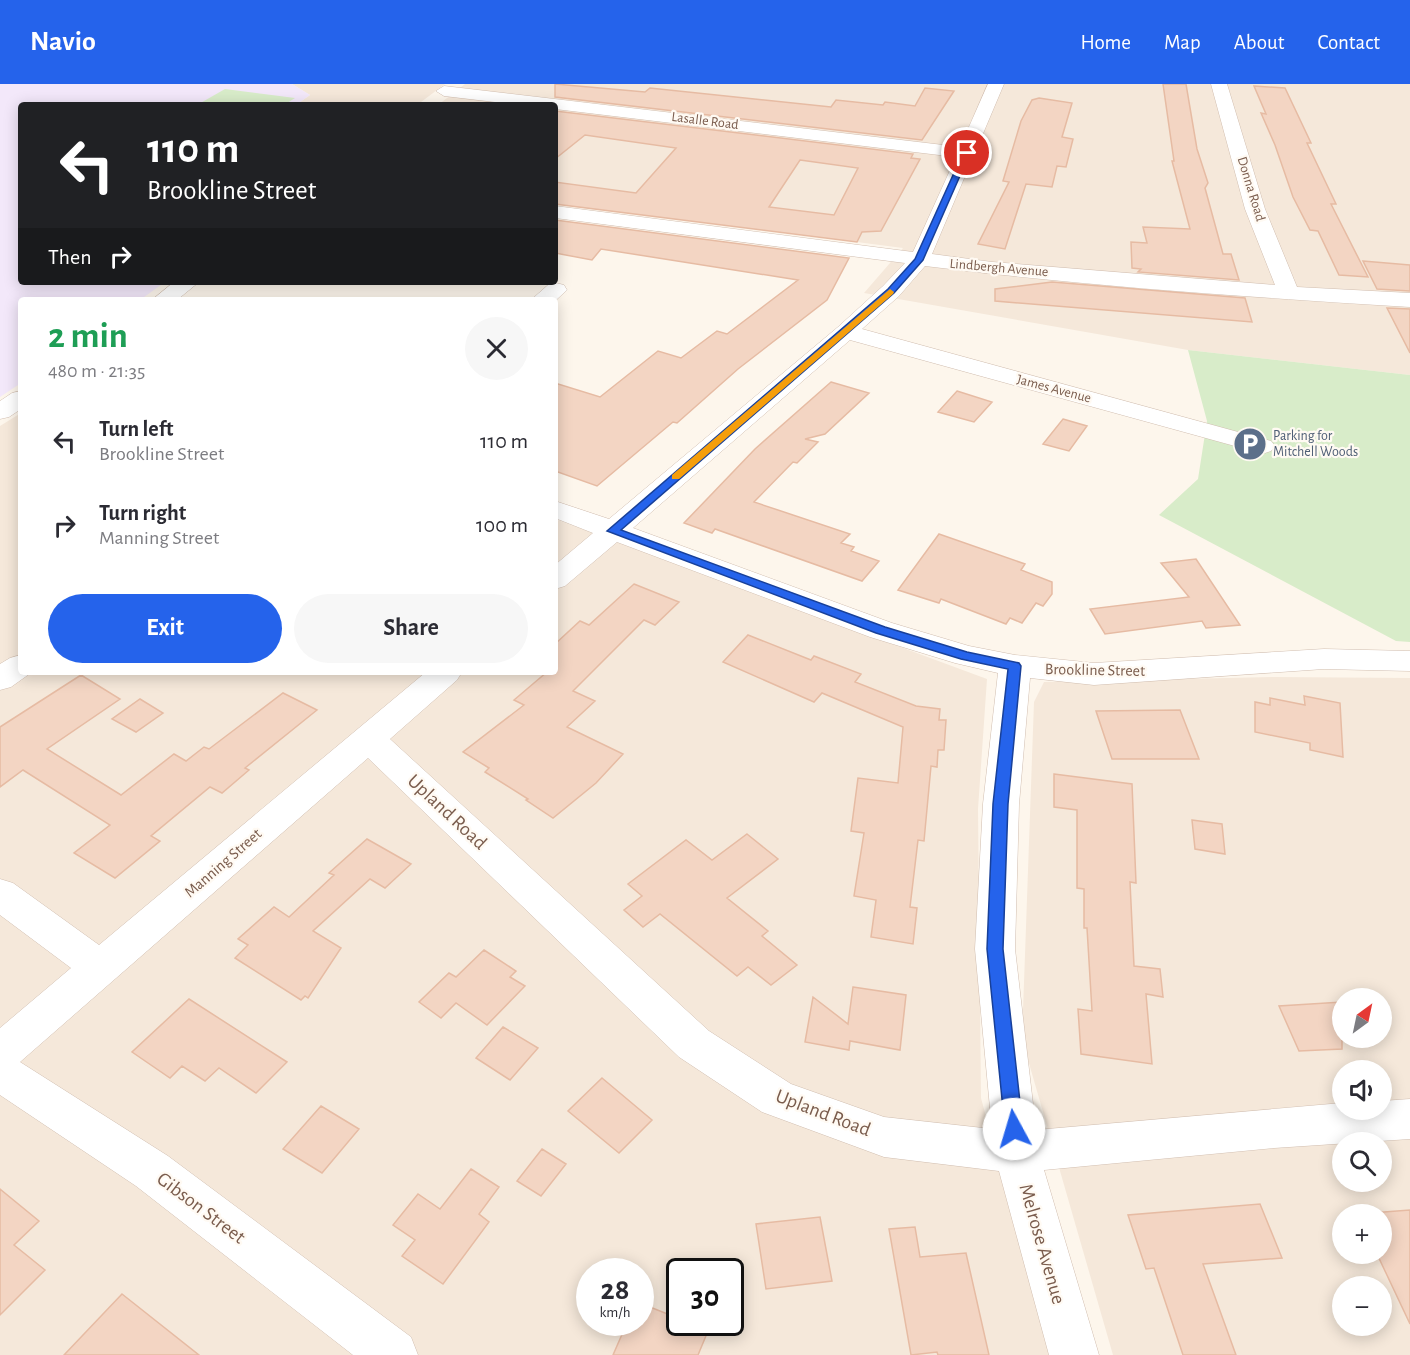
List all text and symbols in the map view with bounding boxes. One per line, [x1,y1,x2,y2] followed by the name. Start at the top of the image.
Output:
[30,28,96,56] text: Navio
[1080,32,1131,53] text: Home
[1164,32,1201,53] text: Map
[1234,32,1284,53] text: About
[1317,32,1380,53] text: Contact
[671,110,739,132] street label: Lasalle Road
[48,126,126,204] icon: left
[941,127,992,178] pin
[147,128,239,170] text: 110 m
[950,136,983,169] icon: arrive
[1235,155,1267,223] street label: Donna Road
[147,177,316,204] text: Brookline Street
[104,240,137,273] icon: right
[48,246,92,268] text: Then
[949,257,1049,279] street label: Lindbergh Avenue
[465,317,528,380] button: close
[48,318,128,354] text: 2 min
[48,361,145,381] text: 480 m · 21:35
[1015,372,1093,406] street label: James Avenue
[99,418,173,440] text: Turn left
[48,425,81,458] icon: left
[1232,426,1268,462] parking icon: Parking for Mitchell Woods
[1273,429,1358,459] place label: Parking for Mitchell Woods
[480,430,528,452] text: 110 m
[99,444,224,464] text: Brookline Street
[99,502,186,524] text: Turn right
[48,509,81,542] icon: right
[476,514,528,536] text: 100 m
[99,528,219,548] text: Manning Street
[48,594,282,663] button: Exit
[294,594,528,663] button: Share
[1045,661,1145,679] street label: Brookline Street
[404,771,490,853] street label: Upland Road
[181,825,265,901] street label: Manning Street
[1332,988,1392,1048] north arrow
[1332,988,1392,1336] map controls
[1332,1060,1392,1120] button: sound
[773,1086,873,1140] street label: Upland Road
[982,1097,1046,1161] position arrow
[1332,1132,1392,1192] button: search
[153,1168,249,1248] street label: Gibson Street
[1015,1182,1069,1306] street label: Melrose Avenue
[1332,1204,1392,1264] button: +
[666,1258,744,1336] speed limit sign: 30
[601,1275,629,1305] text: 28
[1332,1276,1392,1336] button: −
[600,1305,630,1320] text: km/h

